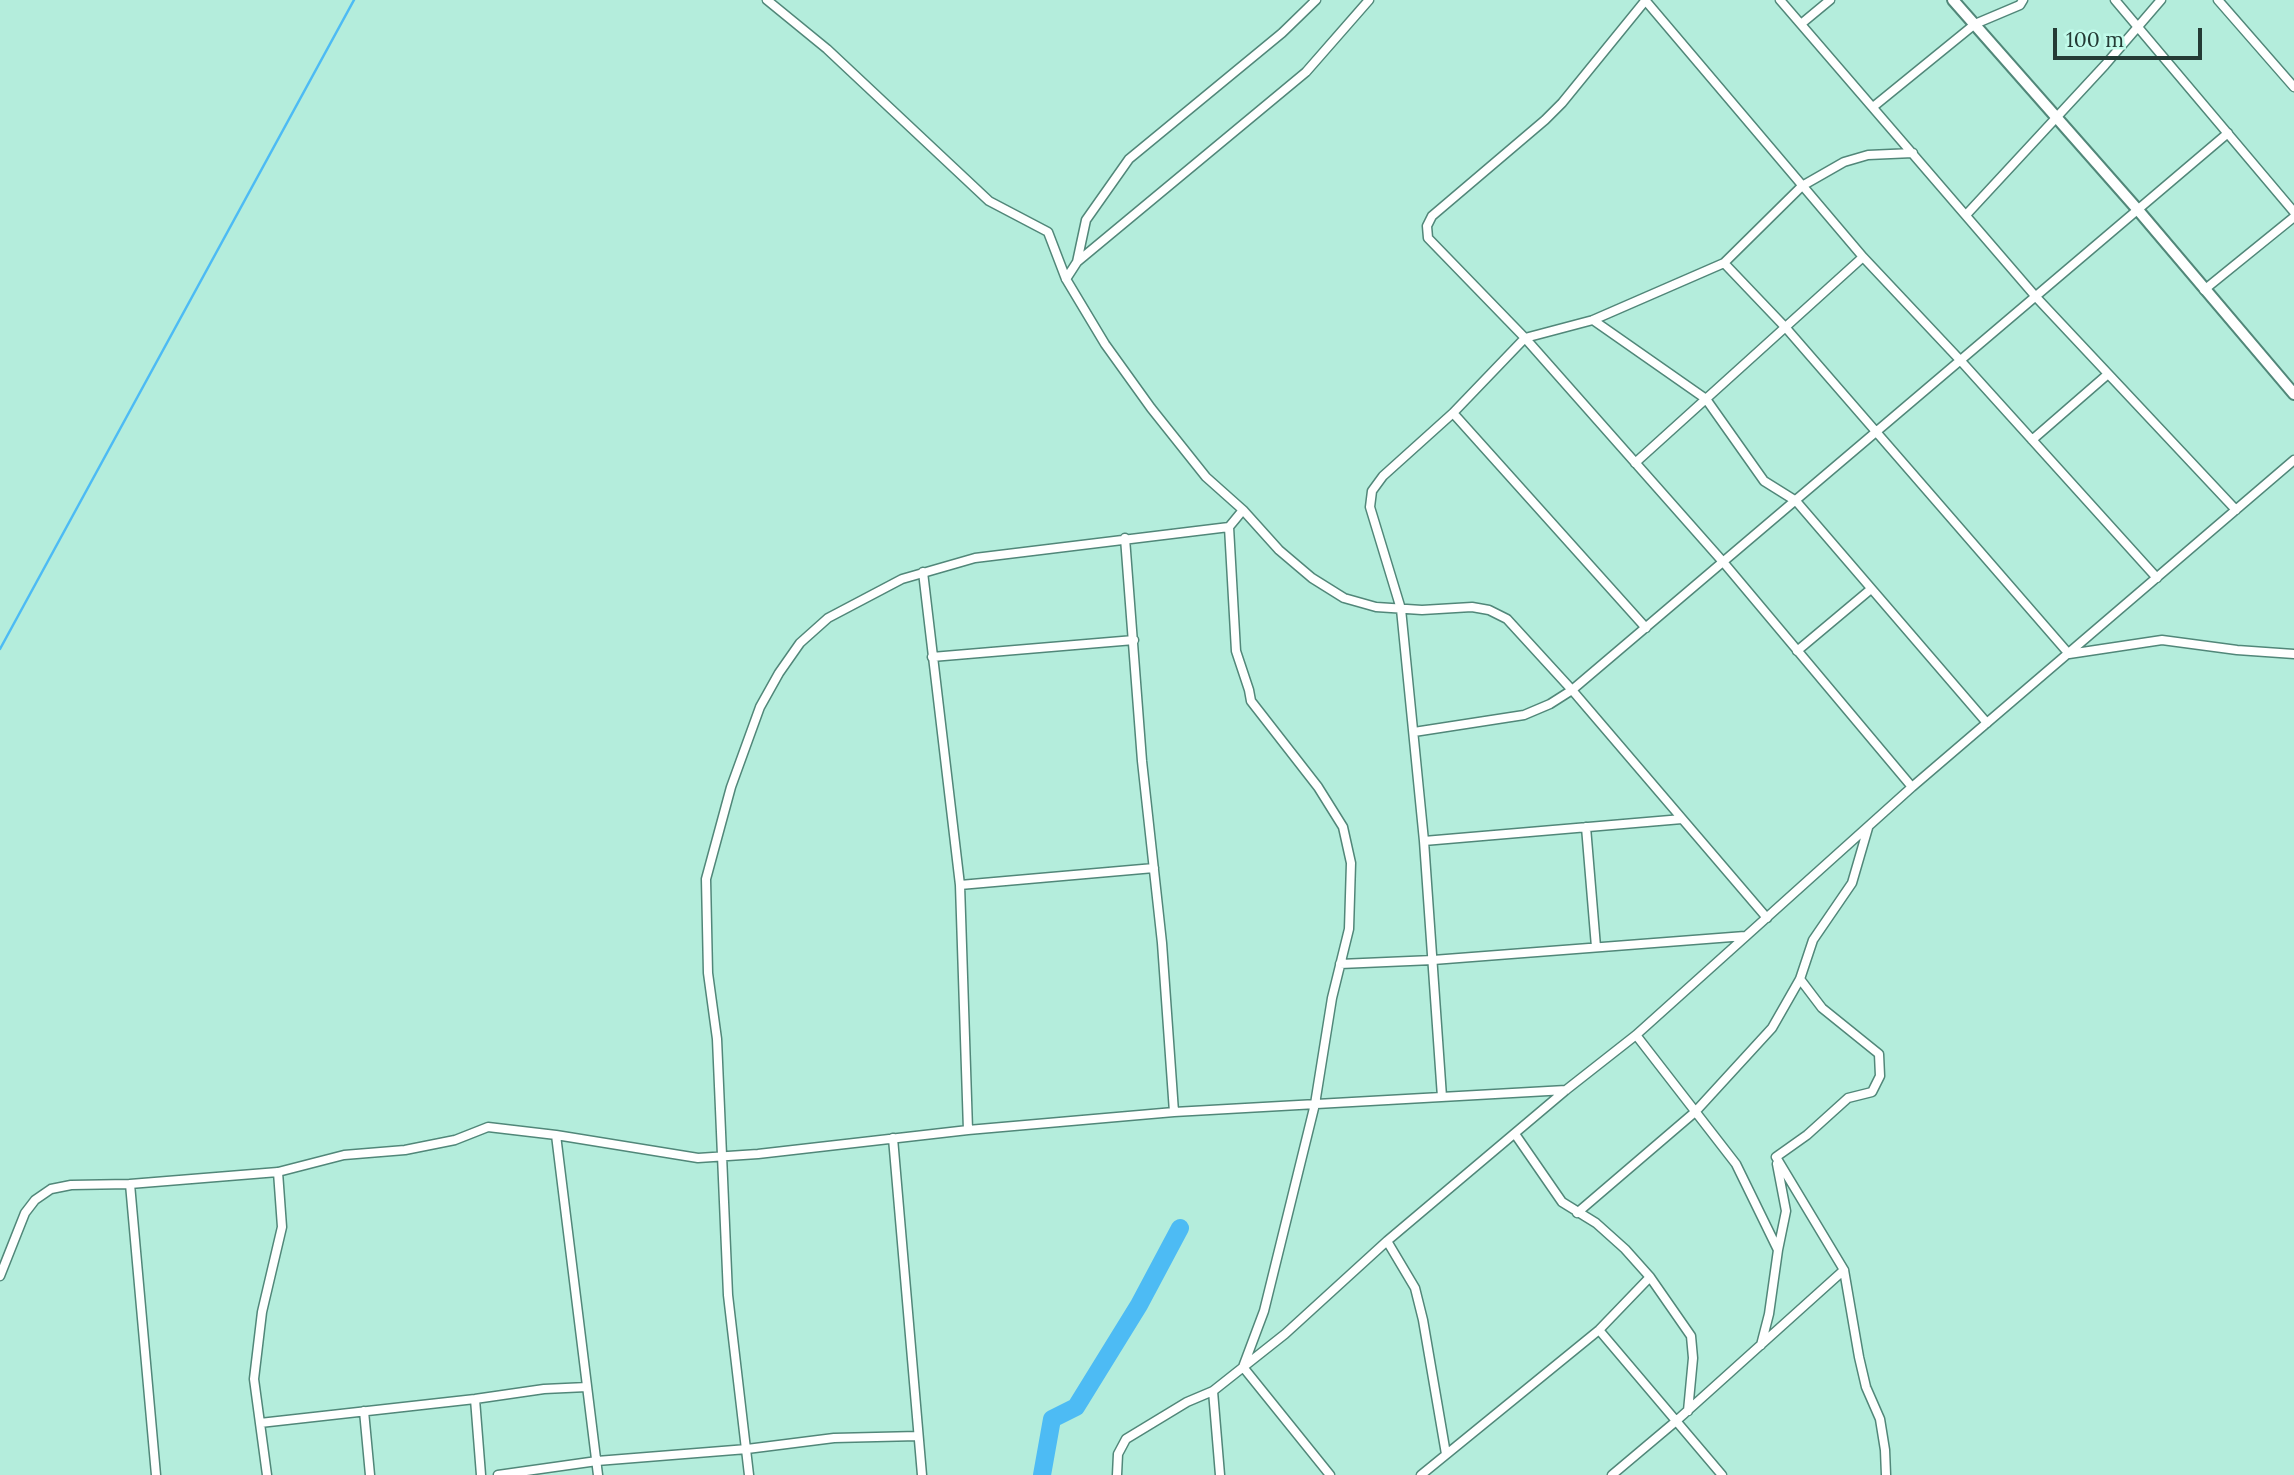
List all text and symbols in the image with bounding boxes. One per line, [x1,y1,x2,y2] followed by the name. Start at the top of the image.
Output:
[2056,14,2205,58] scale bar
[2066,26,2124,53] text: 100 m

